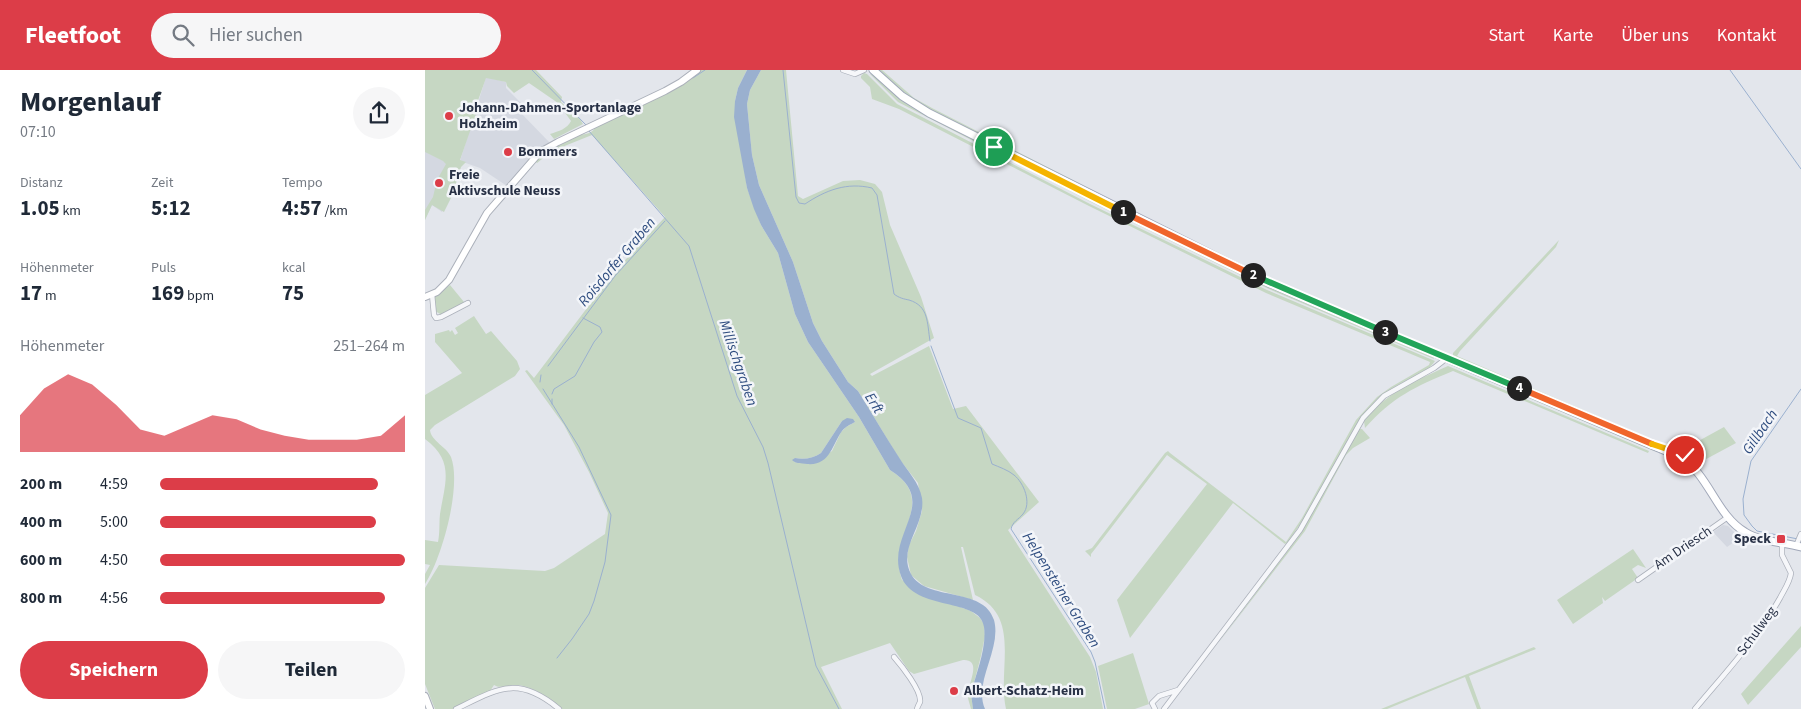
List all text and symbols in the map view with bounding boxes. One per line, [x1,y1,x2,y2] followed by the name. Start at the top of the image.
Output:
[151,13,501,58] search box
[25,18,121,53] text: Fleetfoot
[169,21,197,49] icon: search
[209,22,303,49] text: Hier suchen
[1488,23,1525,48] text: Start
[1553,23,1593,48] text: Karte
[1621,23,1689,48] text: Über uns
[1717,23,1776,48] text: Kontakt
[20,82,161,122] text: Morgenlauf
[353,87,405,139] button: share
[459,98,641,134] place label: Johann-Dahmen-Sportanlage Holzheim
[443,110,455,122] marker: Johann-Dahmen-Sportanlage Holzheim
[20,121,56,143] text: 07:10
[973,126,1015,168] pin
[980,133,1008,161] icon: arrive
[518,142,577,162] place label: Bommers
[502,146,514,158] marker: Bommers
[448,165,560,201] place label: Freie Aktivschule Neuss
[20,173,63,193] text: Distanz
[151,173,173,193] text: Zeit
[282,173,323,193] text: Tempo
[433,177,445,189] marker: Freie Aktivschule Neuss
[20,193,60,223] text: 1.05
[151,193,191,223] text: 5:12
[282,193,322,223] text: 4:57
[1111,200,1135,224] pin: 1
[60,201,81,221] text: km
[322,201,348,221] text: /km
[1120,202,1127,222] text: 1
[573,213,661,311] water label: Roisdorfer Graben
[20,258,94,278] text: Höhenmeter
[151,258,176,278] text: Puls
[282,258,306,278] text: kcal
[1241,262,1265,288] pin: 2
[1250,265,1257,285] text: 2
[20,278,42,308] text: 17
[151,278,184,308] text: 169
[282,278,304,308] text: 75
[42,286,57,306] text: m
[184,286,214,306] text: bpm
[713,317,763,409] water label: Millischgraben
[1373,320,1397,344] pin: 3
[1382,322,1389,342] text: 3
[20,335,104,357] text: Höhenmeter
[333,335,405,357] text: 251–264 m
[1507,376,1531,400] pin: 4
[1516,378,1523,398] text: 4
[860,388,889,418] water label: Erft
[1737,405,1783,459] water label: Gillbach
[1664,434,1706,476] pin
[1671,441,1699,469] icon: check
[20,473,62,495] text: 200 m
[100,473,128,495] text: 4:59
[20,511,62,533] text: 400 m
[100,511,128,533] text: 5:00
[1650,521,1716,575] street label: Am Driesch
[1017,528,1105,652] water label: Helpensteiner Graben
[1734,529,1771,549] place label: Speck
[1775,533,1787,545] marker: Speck
[20,549,62,571] text: 600 m
[100,549,128,571] text: 4:50
[20,587,62,609] text: 800 m
[100,587,128,609] text: 4:56
[1732,602,1782,660] street label: Schulweg
[20,641,208,699] button: Speichern
[218,641,405,699] button: Teilen
[963,681,1084,701] place label: Albert-Schatz-Heim
[948,685,960,697] marker: Albert-Schatz-Heim

